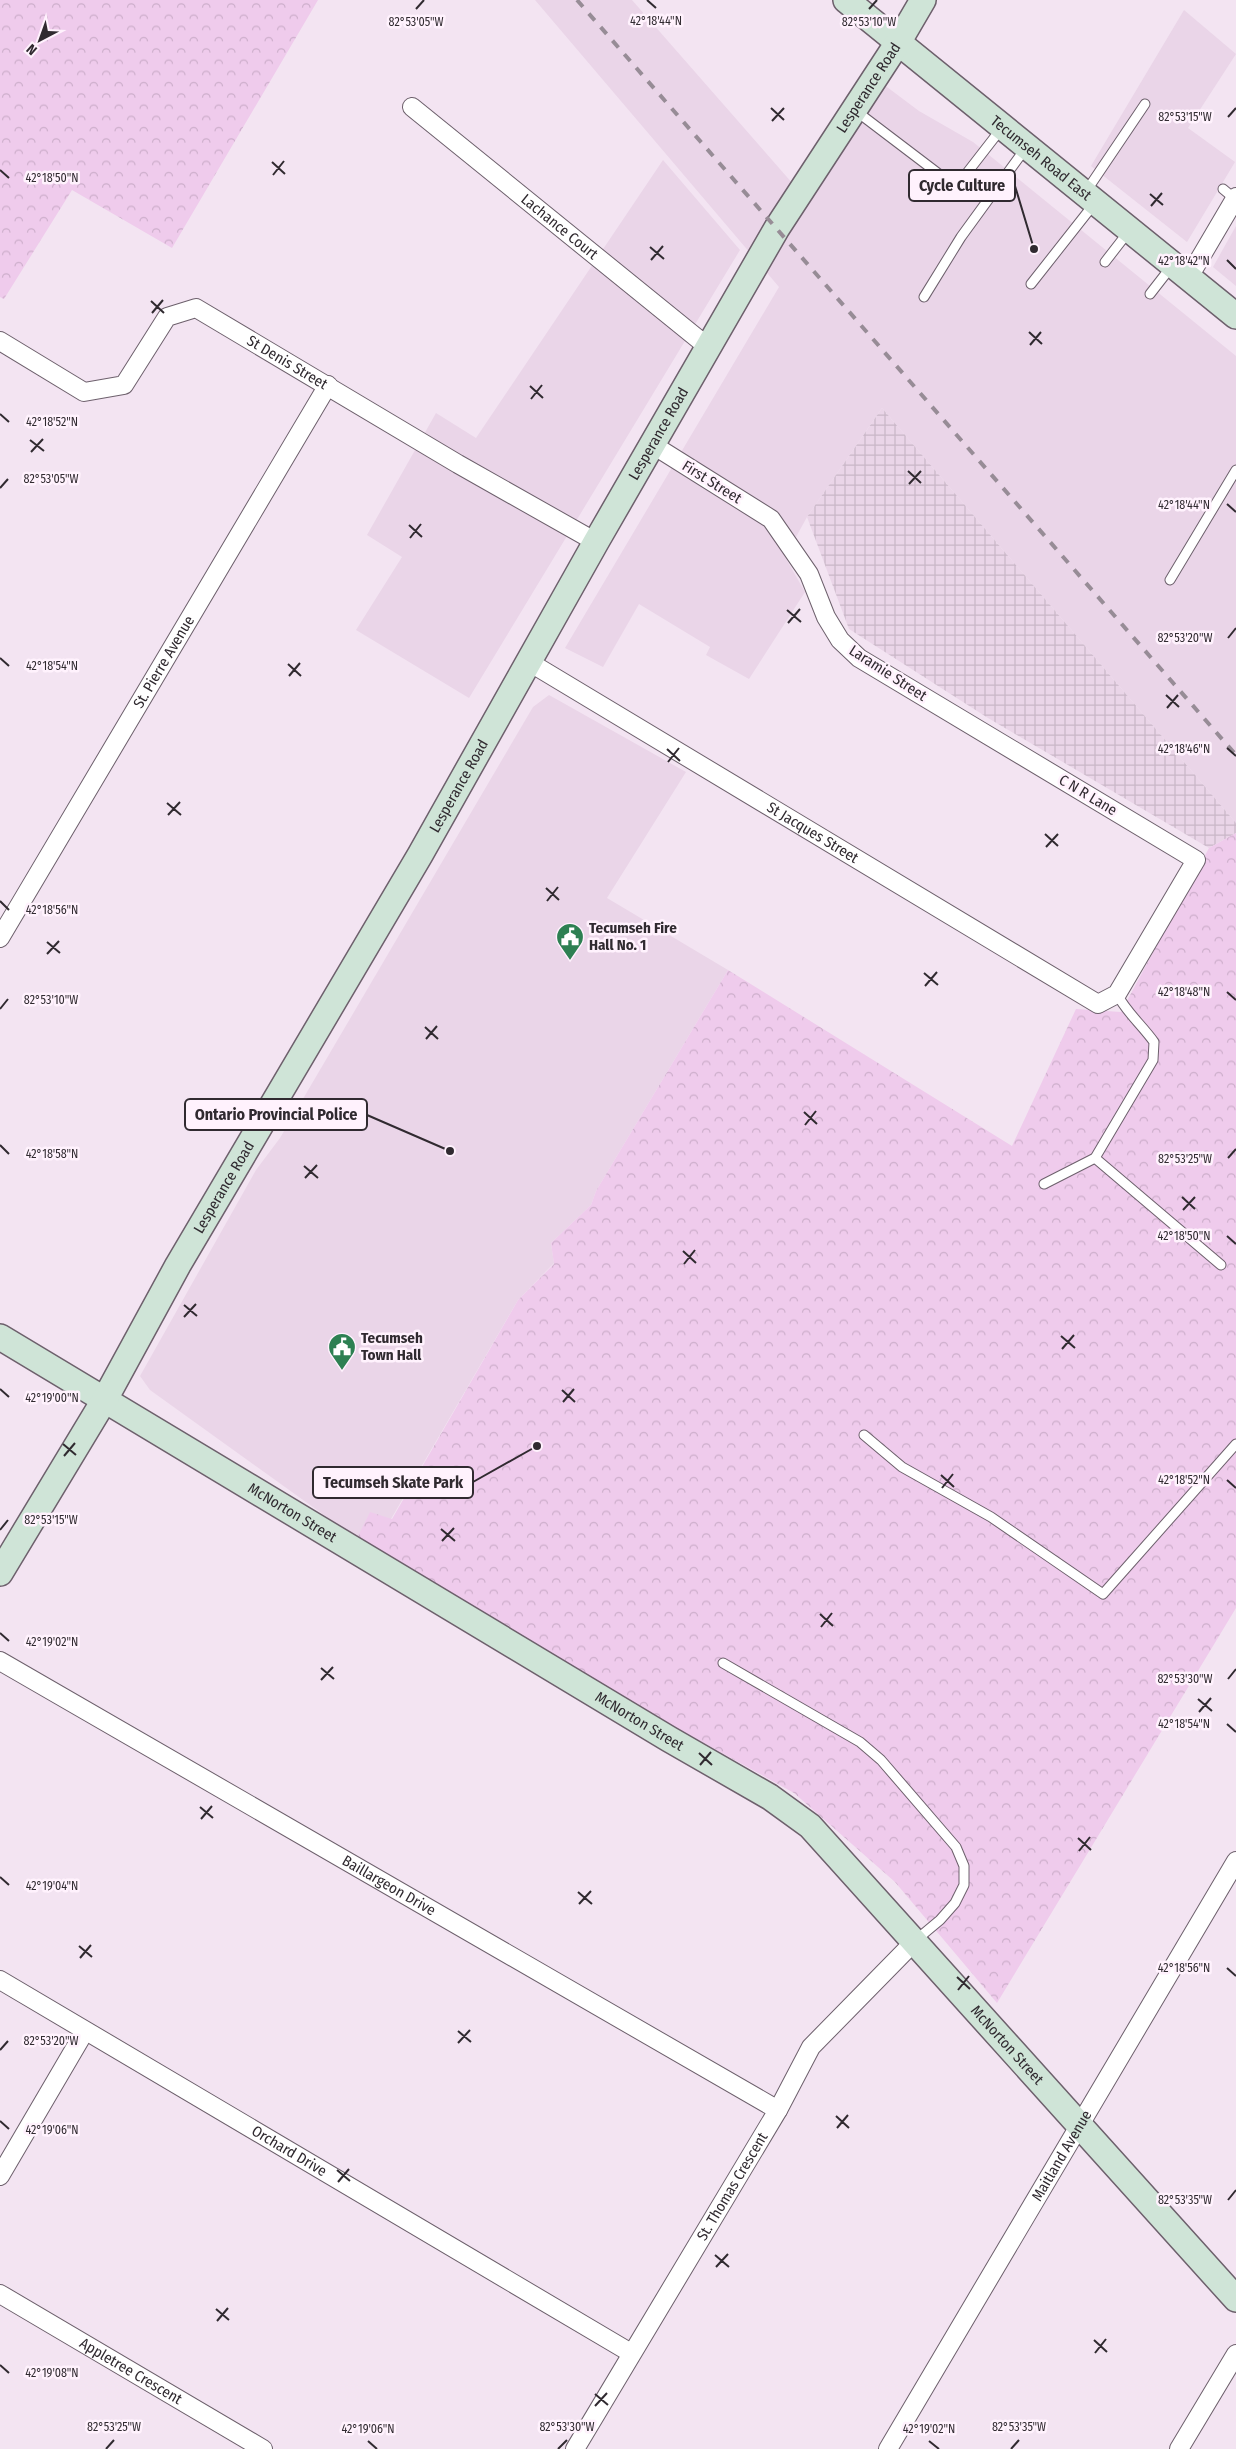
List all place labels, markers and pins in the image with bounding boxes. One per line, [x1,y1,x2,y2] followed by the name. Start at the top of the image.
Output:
[909,170,1015,201] callout: Cycle Culture
[589,919,677,954] place label: Tecumseh Fire Hall No. 1
[555,922,585,961] public building icon: Tecumseh Fire Hall No. 1
[185,1099,367,1130] callout: Ontario Provincial Police
[361,1329,423,1364] place label: Tecumseh Town Hall
[327,1332,357,1371] public building icon: Tecumseh Town Hall
[313,1467,473,1498] callout: Tecumseh Skate Park

